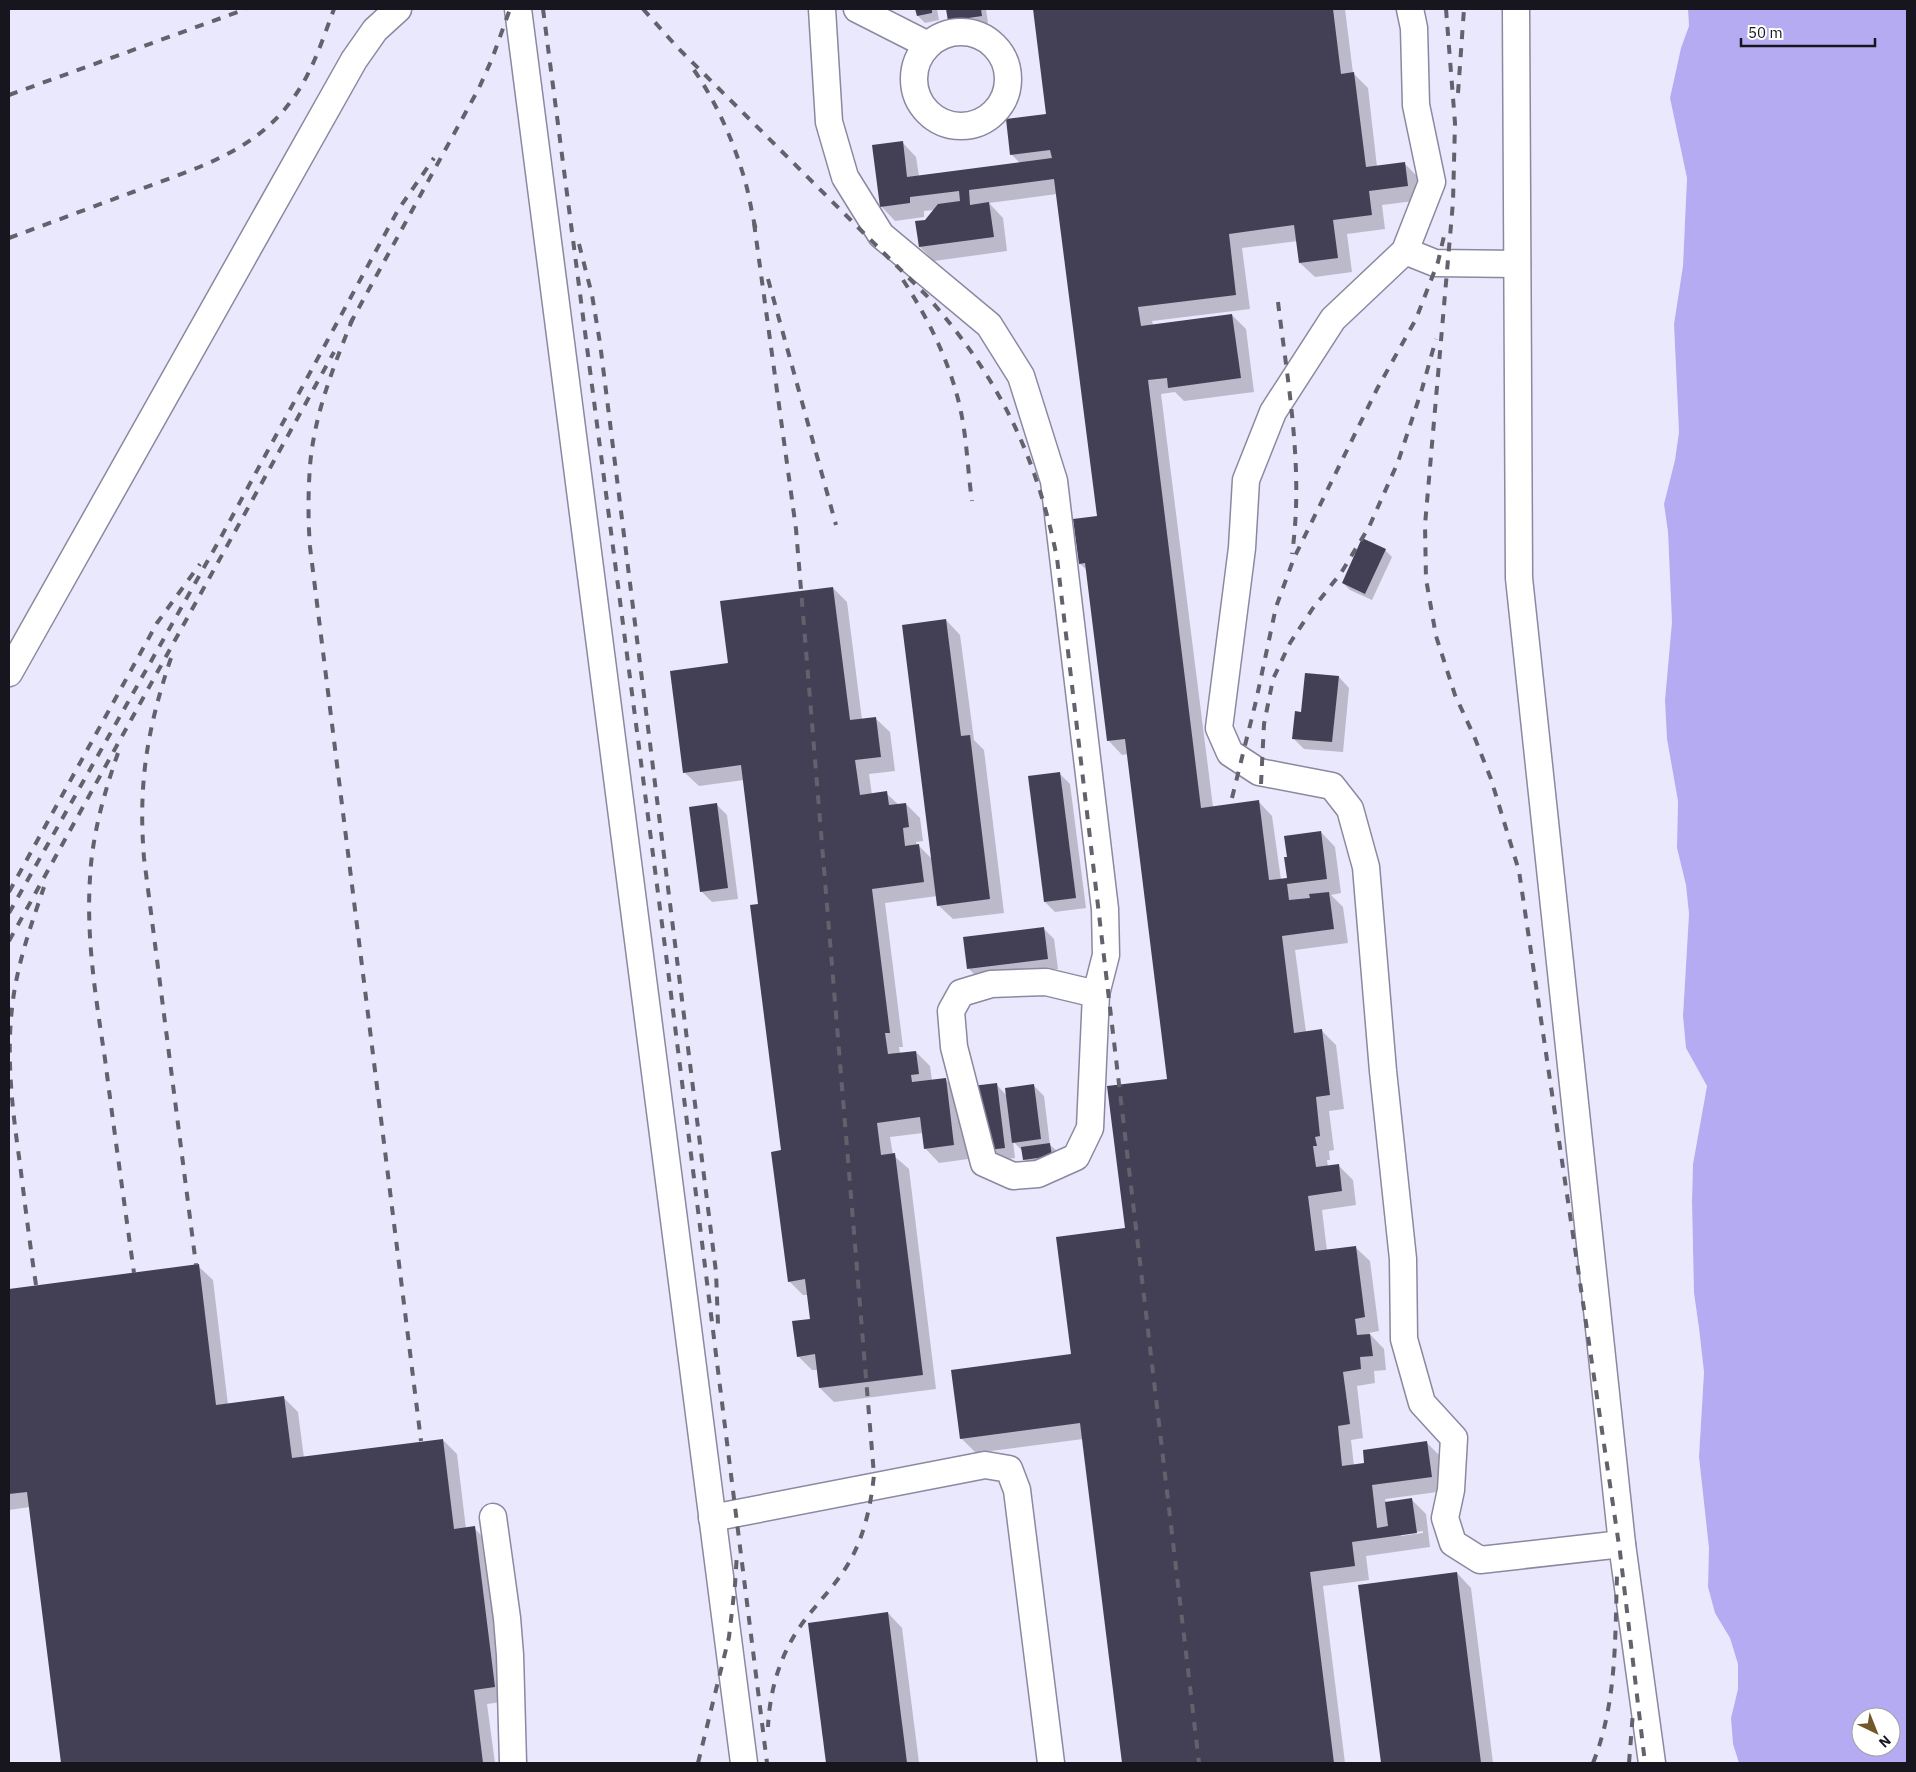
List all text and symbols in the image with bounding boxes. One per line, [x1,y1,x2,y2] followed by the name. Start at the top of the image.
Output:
[1741,15,1875,47] scale bar
[1748,23,1783,42] text: 50 m
[1851,1707,1901,1757] north arrow
[1875,1731,1895,1752] text: N

